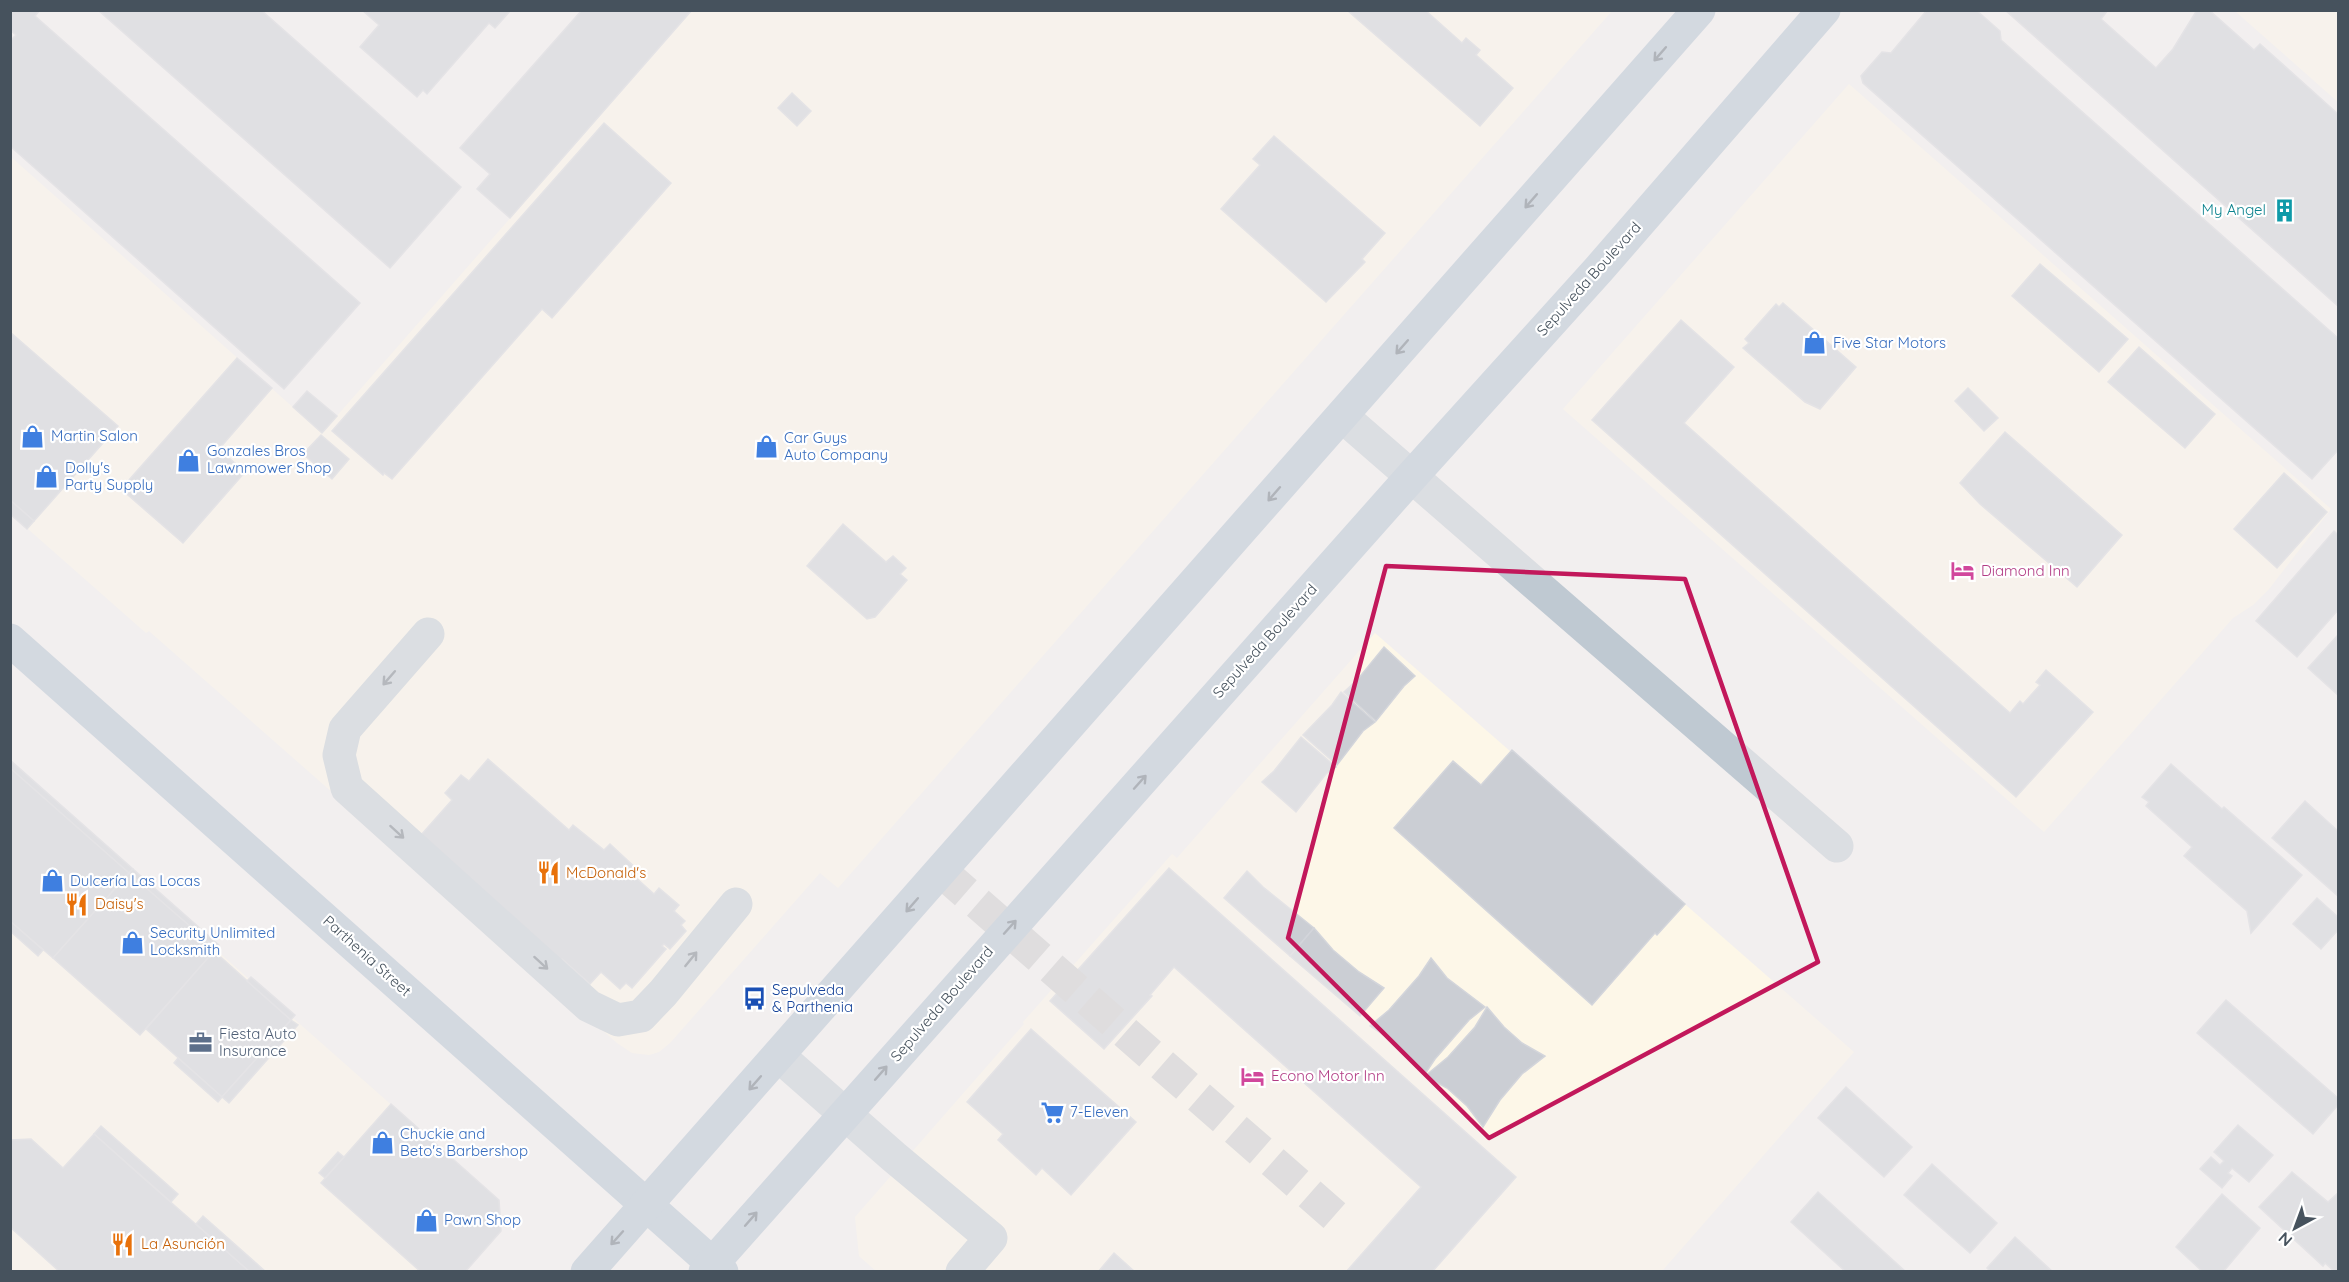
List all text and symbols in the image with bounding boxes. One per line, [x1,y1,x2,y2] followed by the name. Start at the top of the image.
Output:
[1653,46,1667,61] one-way arrow
[1524,193,1538,208] one-way arrow
[2271,197,2297,223] building icon: My Angel
[2202,200,2266,219] place label: My Angel
[1532,218,1645,340] street label: Sepulveda Boulevard
[1802,330,1828,356] shop icon: Five Star Motors
[1833,333,1946,352] place label: Five Star Motors
[1395,339,1409,354] one-way arrow
[20,423,46,449] shop icon: Martin Salon
[51,426,138,445] place label: Martin Salon
[784,428,888,464] place label: Car Guys Auto Company
[753,434,779,460] shop icon: Car Guys Auto Company
[207,441,331,477] place label: Gonzales Bros Lawnmower Shop
[176,447,202,473] shop icon: Gonzales Bros Lawnmower Shop
[65,458,153,494] place label: Dolly's Party Supply
[34,464,60,490] shop icon: Dolly's Party Supply
[1267,486,1280,502] one-way arrow
[1950,558,1976,584] hotel icon: Diamond Inn
[1981,561,2070,580] place label: Diamond Inn
[1208,580,1321,702] street label: Sepulveda Boulevard
[383,670,396,686] one-way arrow
[1133,774,1147,789] one-way arrow
[389,825,404,839] one-way arrow
[535,860,561,886] restaurant icon: McDonald's
[566,863,646,882] place label: McDonald's
[39,868,65,894] shop icon: Dulcería Las Locas
[70,871,200,890] place label: Dulcería Las Locas
[64,891,90,917] restaurant icon: Daisy's
[95,894,144,913] place label: Daisy's
[905,897,919,912] one-way arrow
[319,911,415,1000] street label: Parthenia Street
[1003,920,1017,935] one-way arrow
[150,923,275,959] place label: Security Unlimited Locksmith
[119,929,145,955] shop icon: Security Unlimited Locksmith
[886,942,997,1065] street label: Sepulveda Boulevard
[684,951,697,967] one-way arrow
[533,956,548,970] one-way arrow
[772,980,853,1016] place label: Sepulveda & Parthenia
[741,986,767,1012] bus stop icon: Sepulveda & Parthenia
[219,1024,297,1060] place label: Fiesta Auto Insurance
[188,1030,214,1056] office icon: Fiesta Auto Insurance
[1240,1063,1266,1089] hotel icon: Econo Motor Inn
[874,1066,888,1081] one-way arrow
[1271,1066,1385,1085] place label: Econo Motor Inn
[748,1075,762,1090] one-way arrow
[1039,1099,1065,1125] supermarket icon: 7-Eleven
[1070,1102,1129,1121] place label: 7-Eleven
[400,1124,528,1160] place label: Chuckie and Beto's Barbershop
[369,1130,395,1156] shop icon: Chuckie and Beto's Barbershop
[2265,1198,2325,1258] north arrow
[413,1207,439,1233] shop icon: Pawn Shop
[444,1210,521,1229] place label: Pawn Shop
[745,1211,758,1227] one-way arrow
[2274,1228,2296,1251] text: N
[610,1230,624,1245] one-way arrow
[110,1231,136,1257] restaurant icon: La Asunción
[141,1234,225,1253] place label: La Asunción

